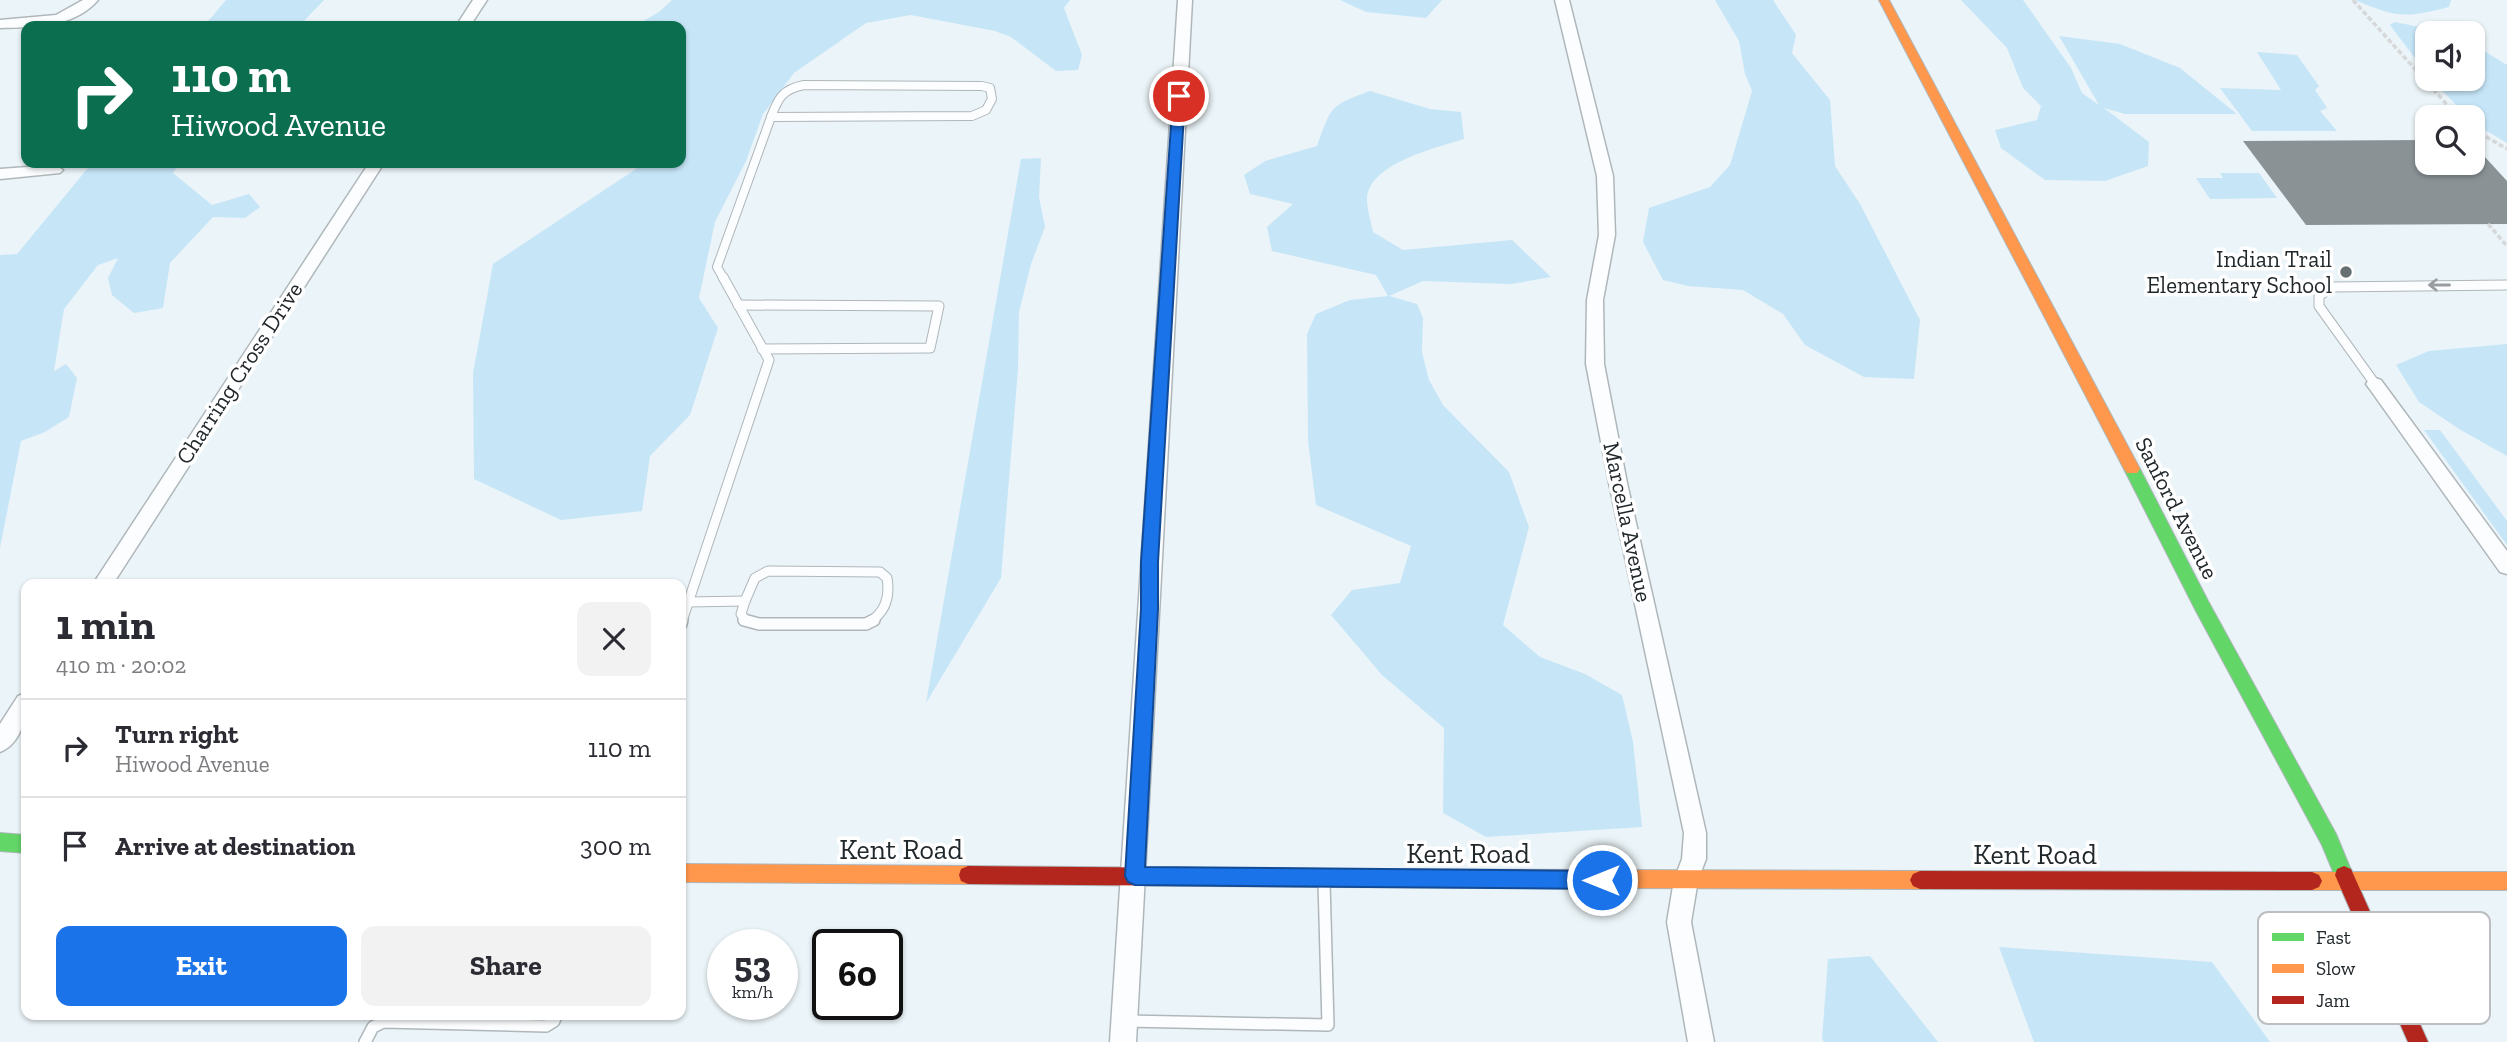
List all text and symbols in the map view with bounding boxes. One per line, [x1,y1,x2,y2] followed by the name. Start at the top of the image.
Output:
[2415,21,2485,175] map controls
[2415,21,2485,91] button: sound
[171,46,291,105] text: 110 m
[56,49,147,140] icon: right
[1149,66,1209,126] pin
[1160,77,1198,115] icon: arrive
[2415,105,2485,175] button: search
[171,106,386,144] text: Hiwood Avenue
[2147,245,2332,299] place label: Indian Trail Elementary School
[2338,264,2354,280] marker: Indian Trail Elementary School
[170,277,308,469] street label: Charring Cross Drive
[2428,278,2451,292] one-way arrow
[2129,432,2225,584] street label: Sanford Avenue
[1597,439,1659,605] street label: Marcella Avenue
[56,599,155,650] text: 1 min
[577,602,651,676] button: close
[56,651,186,679] text: 410 m · 20:02
[115,718,238,750] text: Turn right
[56,729,94,767] icon: right
[588,732,651,764] text: 110 m
[115,750,270,778] text: Hiwood Avenue
[56,827,94,865] icon: arrive
[115,830,355,862] text: Arrive at destination
[580,830,651,862] text: 300 m
[839,833,963,866] street label: Kent Road
[1406,837,1530,870] street label: Kent Road
[1973,838,2097,871] street label: Kent Road
[1565,843,1639,917] position arrow
[2258,912,2490,1024] legend
[56,926,347,1006] button: Exit
[361,926,651,1006] button: Share
[2316,926,2351,949] text: Fast
[812,929,903,1020] speed limit sign: 60
[734,944,771,986] text: 53
[2316,957,2356,980] text: Slow
[732,981,773,1003] text: km/h
[2316,989,2350,1012] text: Jam

